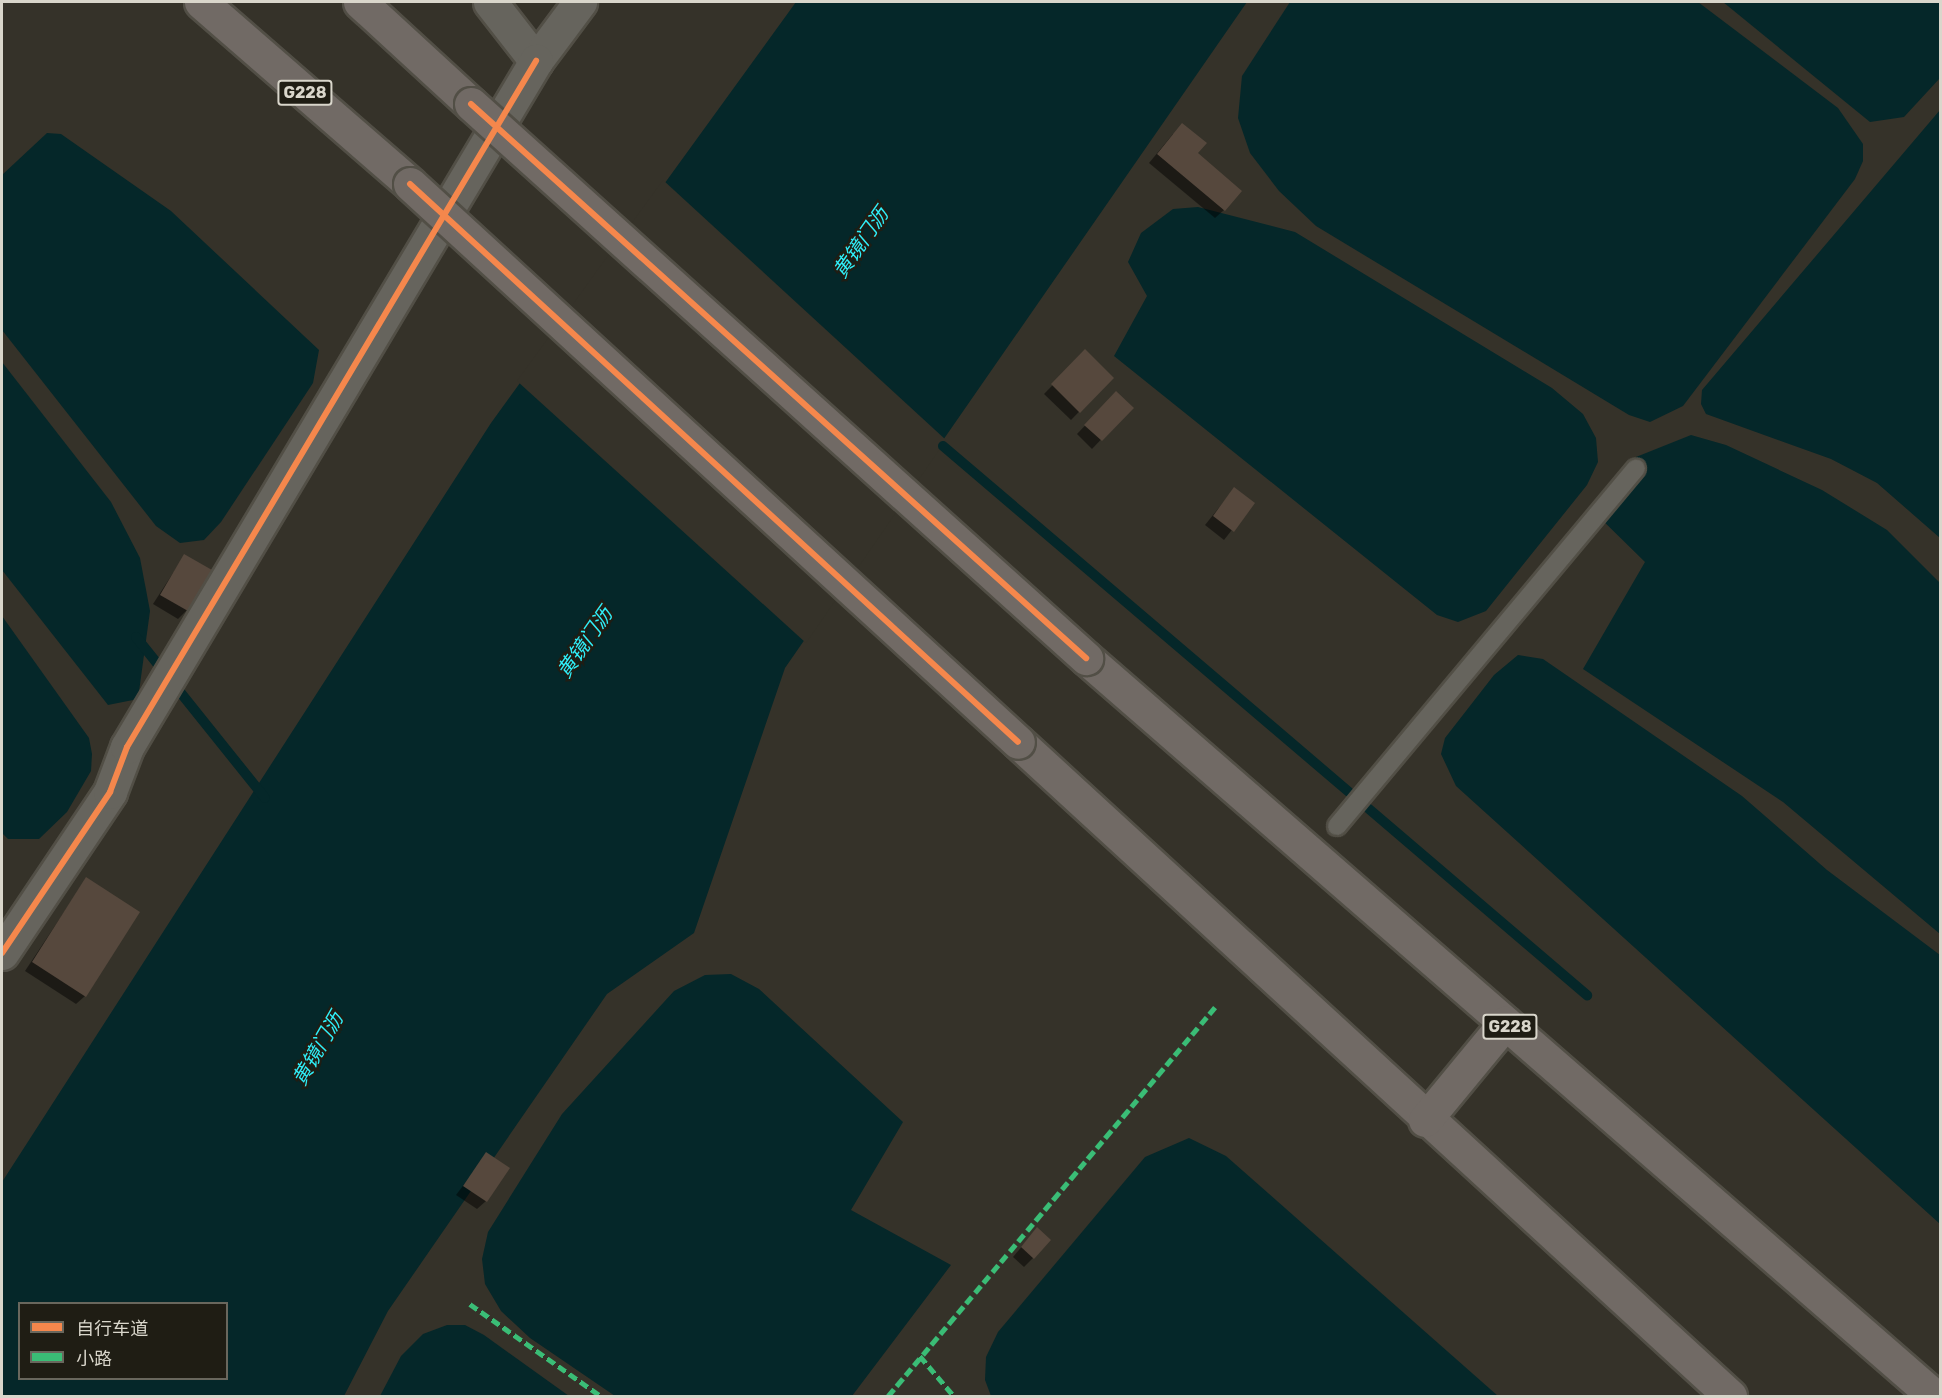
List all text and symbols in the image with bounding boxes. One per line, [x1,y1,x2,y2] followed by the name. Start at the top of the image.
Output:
[276,80,334,106] road number: G228
[828,203,894,283] water label: 黄镜门沥
[552,603,618,683] water label: 黄镜门沥
[288,1008,348,1090] water label: 黄镜门沥
[1482,1014,1538,1040] road number: G228
[18,1302,228,1380] legend
[76,1318,148,1340] text: 自行车道
[76,1348,112,1370] text: 小路

